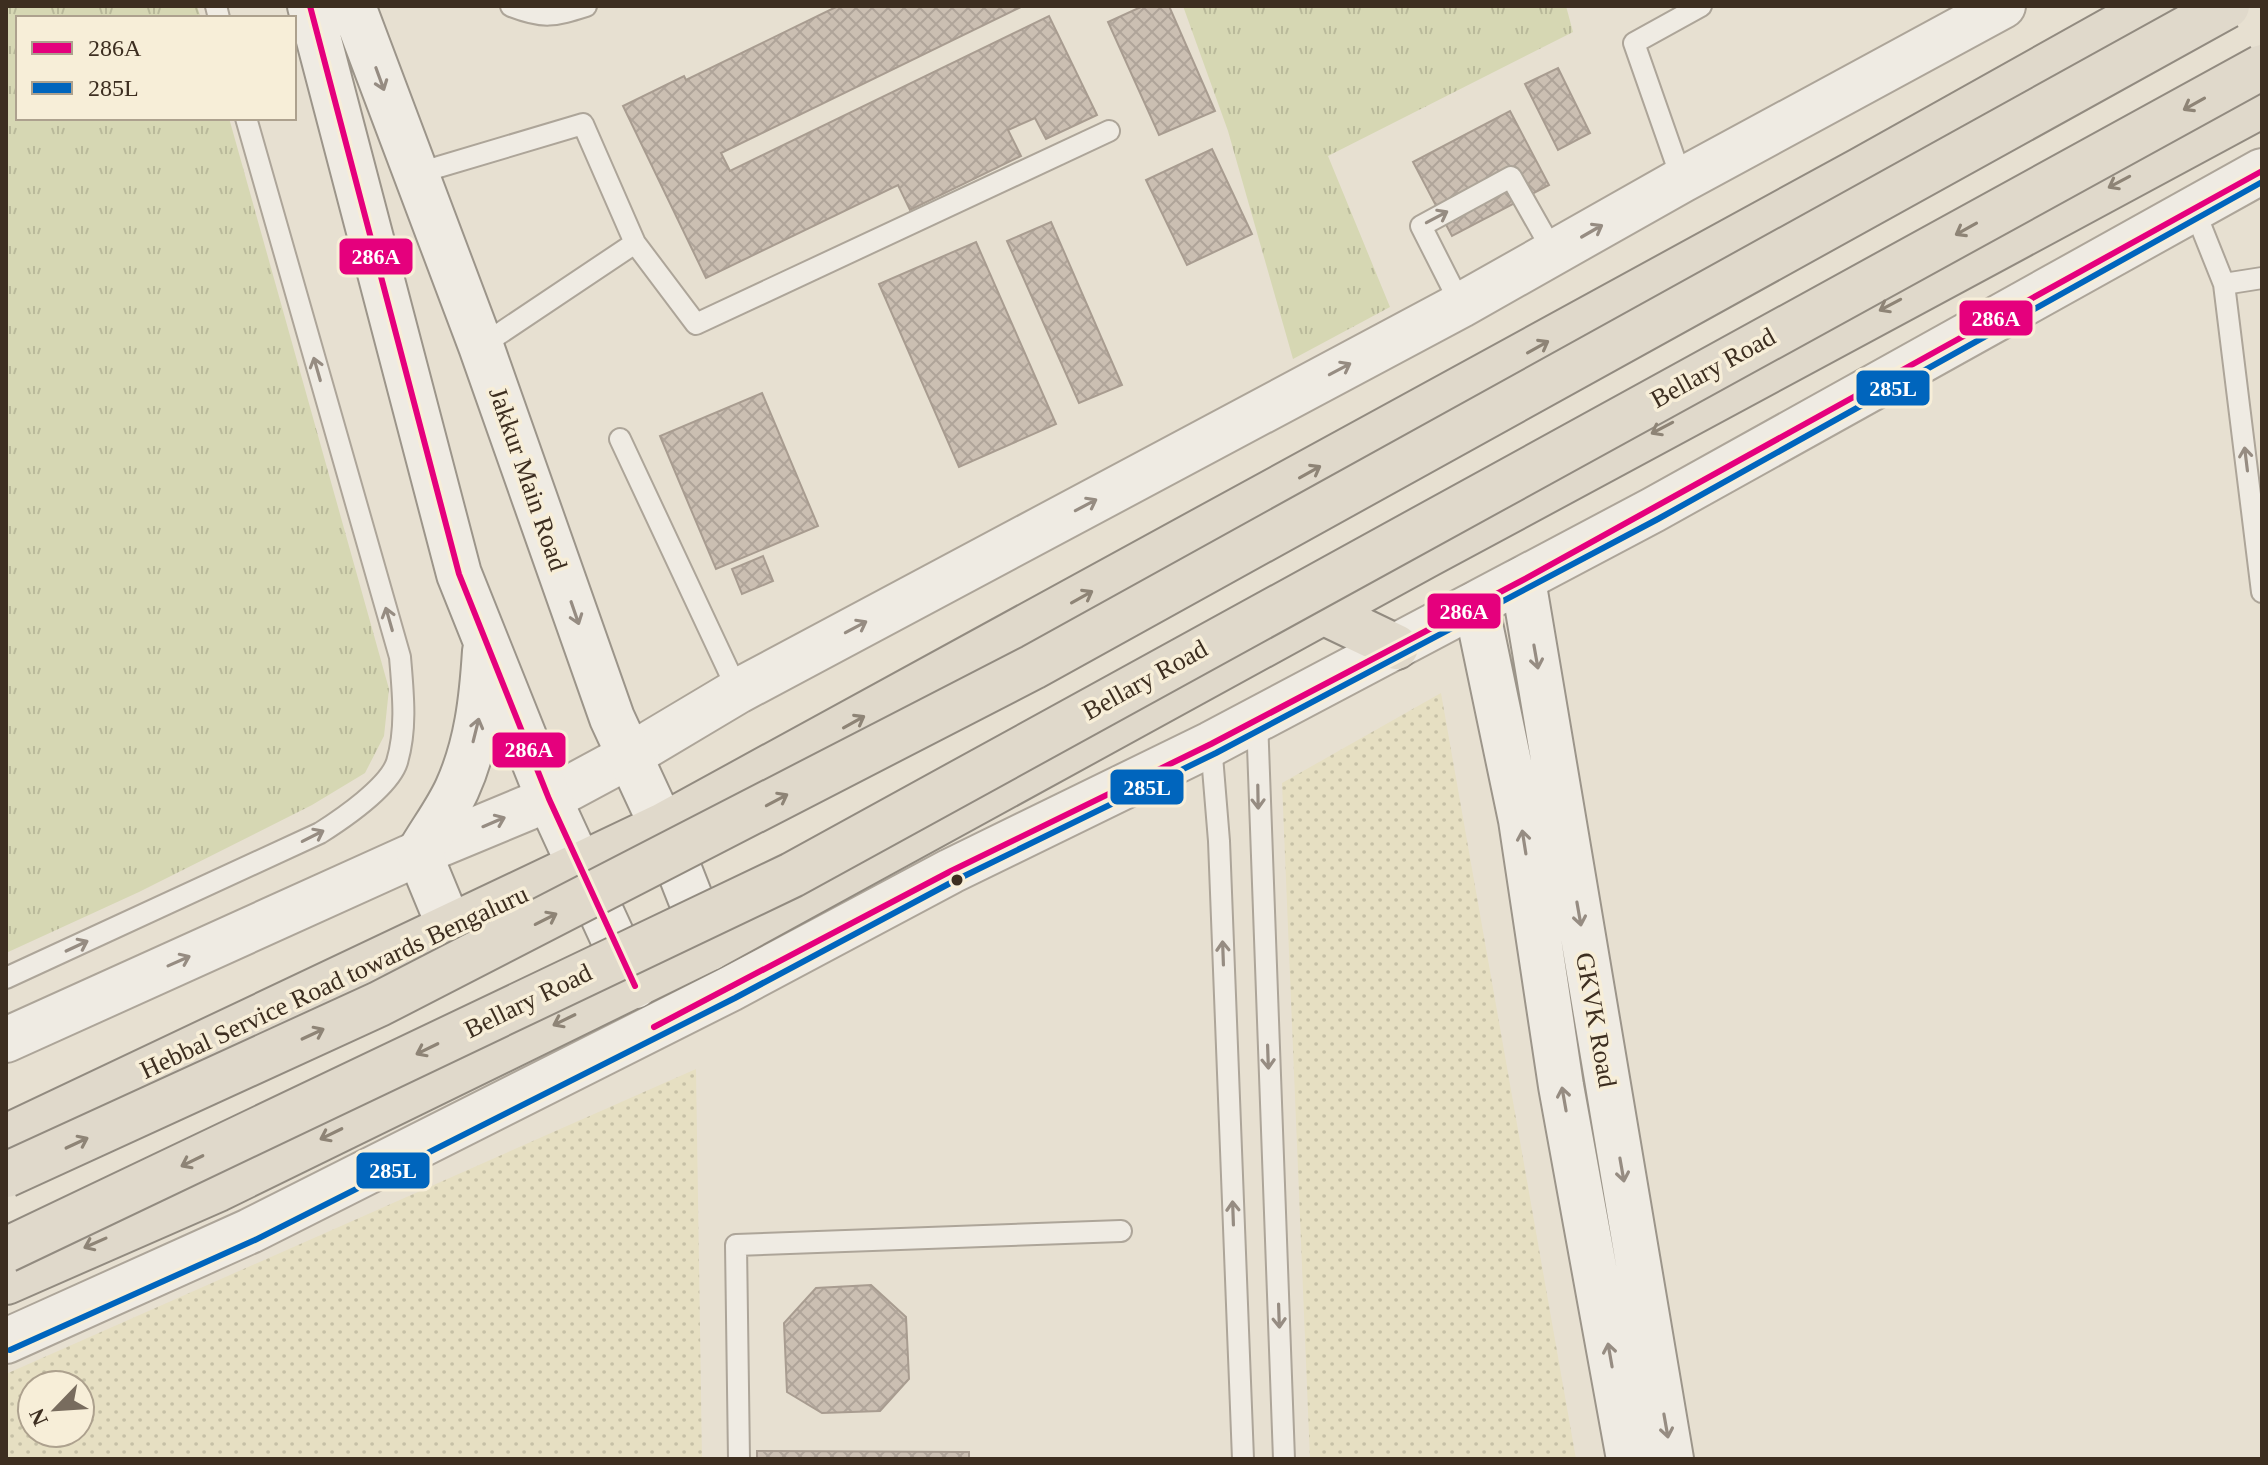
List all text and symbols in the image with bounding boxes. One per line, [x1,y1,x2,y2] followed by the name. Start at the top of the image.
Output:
[16,16,296,120] legend
[88,35,142,61] text: 286A
[374,66,388,91] one-way arrow
[88,75,139,101] text: 285L
[2182,97,2206,112] one-way arrow
[2108,174,2132,190] one-way arrow
[1425,209,1448,225] one-way arrow
[1954,222,1978,237] one-way arrow
[1580,223,1604,239] one-way arrow
[338,237,414,276] line badge: 286A
[352,244,401,269] text: 286A
[1879,297,1903,313] one-way arrow
[1958,299,2034,337] line badge: 286A
[1972,306,2021,331] text: 286A
[1646,322,1780,414] street label: Bellary Road
[1525,339,1549,354] one-way arrow
[309,356,324,382] one-way arrow
[1327,361,1351,377] one-way arrow
[1855,369,1931,407] line badge: 285L
[1869,376,1917,401] text: 285L
[483,383,573,575] street label: Jakkur Main Road
[1650,421,1674,437] one-way arrow
[2238,446,2253,473] one-way arrow
[1297,464,1321,479] one-way arrow
[1073,497,1097,512] one-way arrow
[1069,589,1093,604] one-way arrow
[1426,592,1502,630] line badge: 286A
[1440,599,1489,624] text: 286A
[569,600,583,625] one-way arrow
[381,606,396,632] one-way arrow
[844,619,868,635] one-way arrow
[1078,634,1212,726] street label: Bellary Road
[1529,644,1544,670] one-way arrow
[841,714,865,729] one-way arrow
[469,717,484,743] one-way arrow
[491,731,567,769] line badge: 286A
[505,737,554,762] text: 286A
[1109,768,1185,806] line badge: 285L
[1123,775,1171,800] text: 285L
[1251,783,1266,810] one-way arrow
[765,791,789,807] one-way arrow
[481,813,505,828] one-way arrow
[300,828,324,844] one-way arrow
[1516,830,1531,855] one-way arrow
[949,872,965,888] unlabelled marker
[135,879,533,1085] street label: Hebbal Service Road towards Bengaluru
[1572,901,1587,926] one-way arrow
[534,911,558,926] one-way arrow
[65,938,89,953] one-way arrow
[1215,940,1230,967] one-way arrow
[1570,950,1622,1090] street label: GKVK Road
[166,953,191,968] one-way arrow
[460,958,596,1044] street label: Bellary Road
[553,1013,577,1028] one-way arrow
[301,1026,325,1041] one-way arrow
[415,1042,439,1057] one-way arrow
[1261,1043,1276,1070] one-way arrow
[1555,1087,1570,1112] one-way arrow
[319,1127,343,1142] one-way arrow
[65,1135,89,1150] one-way arrow
[355,1151,431,1190] line badge: 285L
[181,1154,205,1169] one-way arrow
[1615,1157,1630,1182] one-way arrow
[369,1158,417,1183] text: 285L
[1226,1200,1241,1227] one-way arrow
[83,1236,107,1251] one-way arrow
[1271,1302,1286,1329] one-way arrow
[1601,1342,1616,1368] one-way arrow
[16,1369,96,1449] north arrow
[24,1405,53,1430] text: N
[1659,1413,1674,1439] one-way arrow

